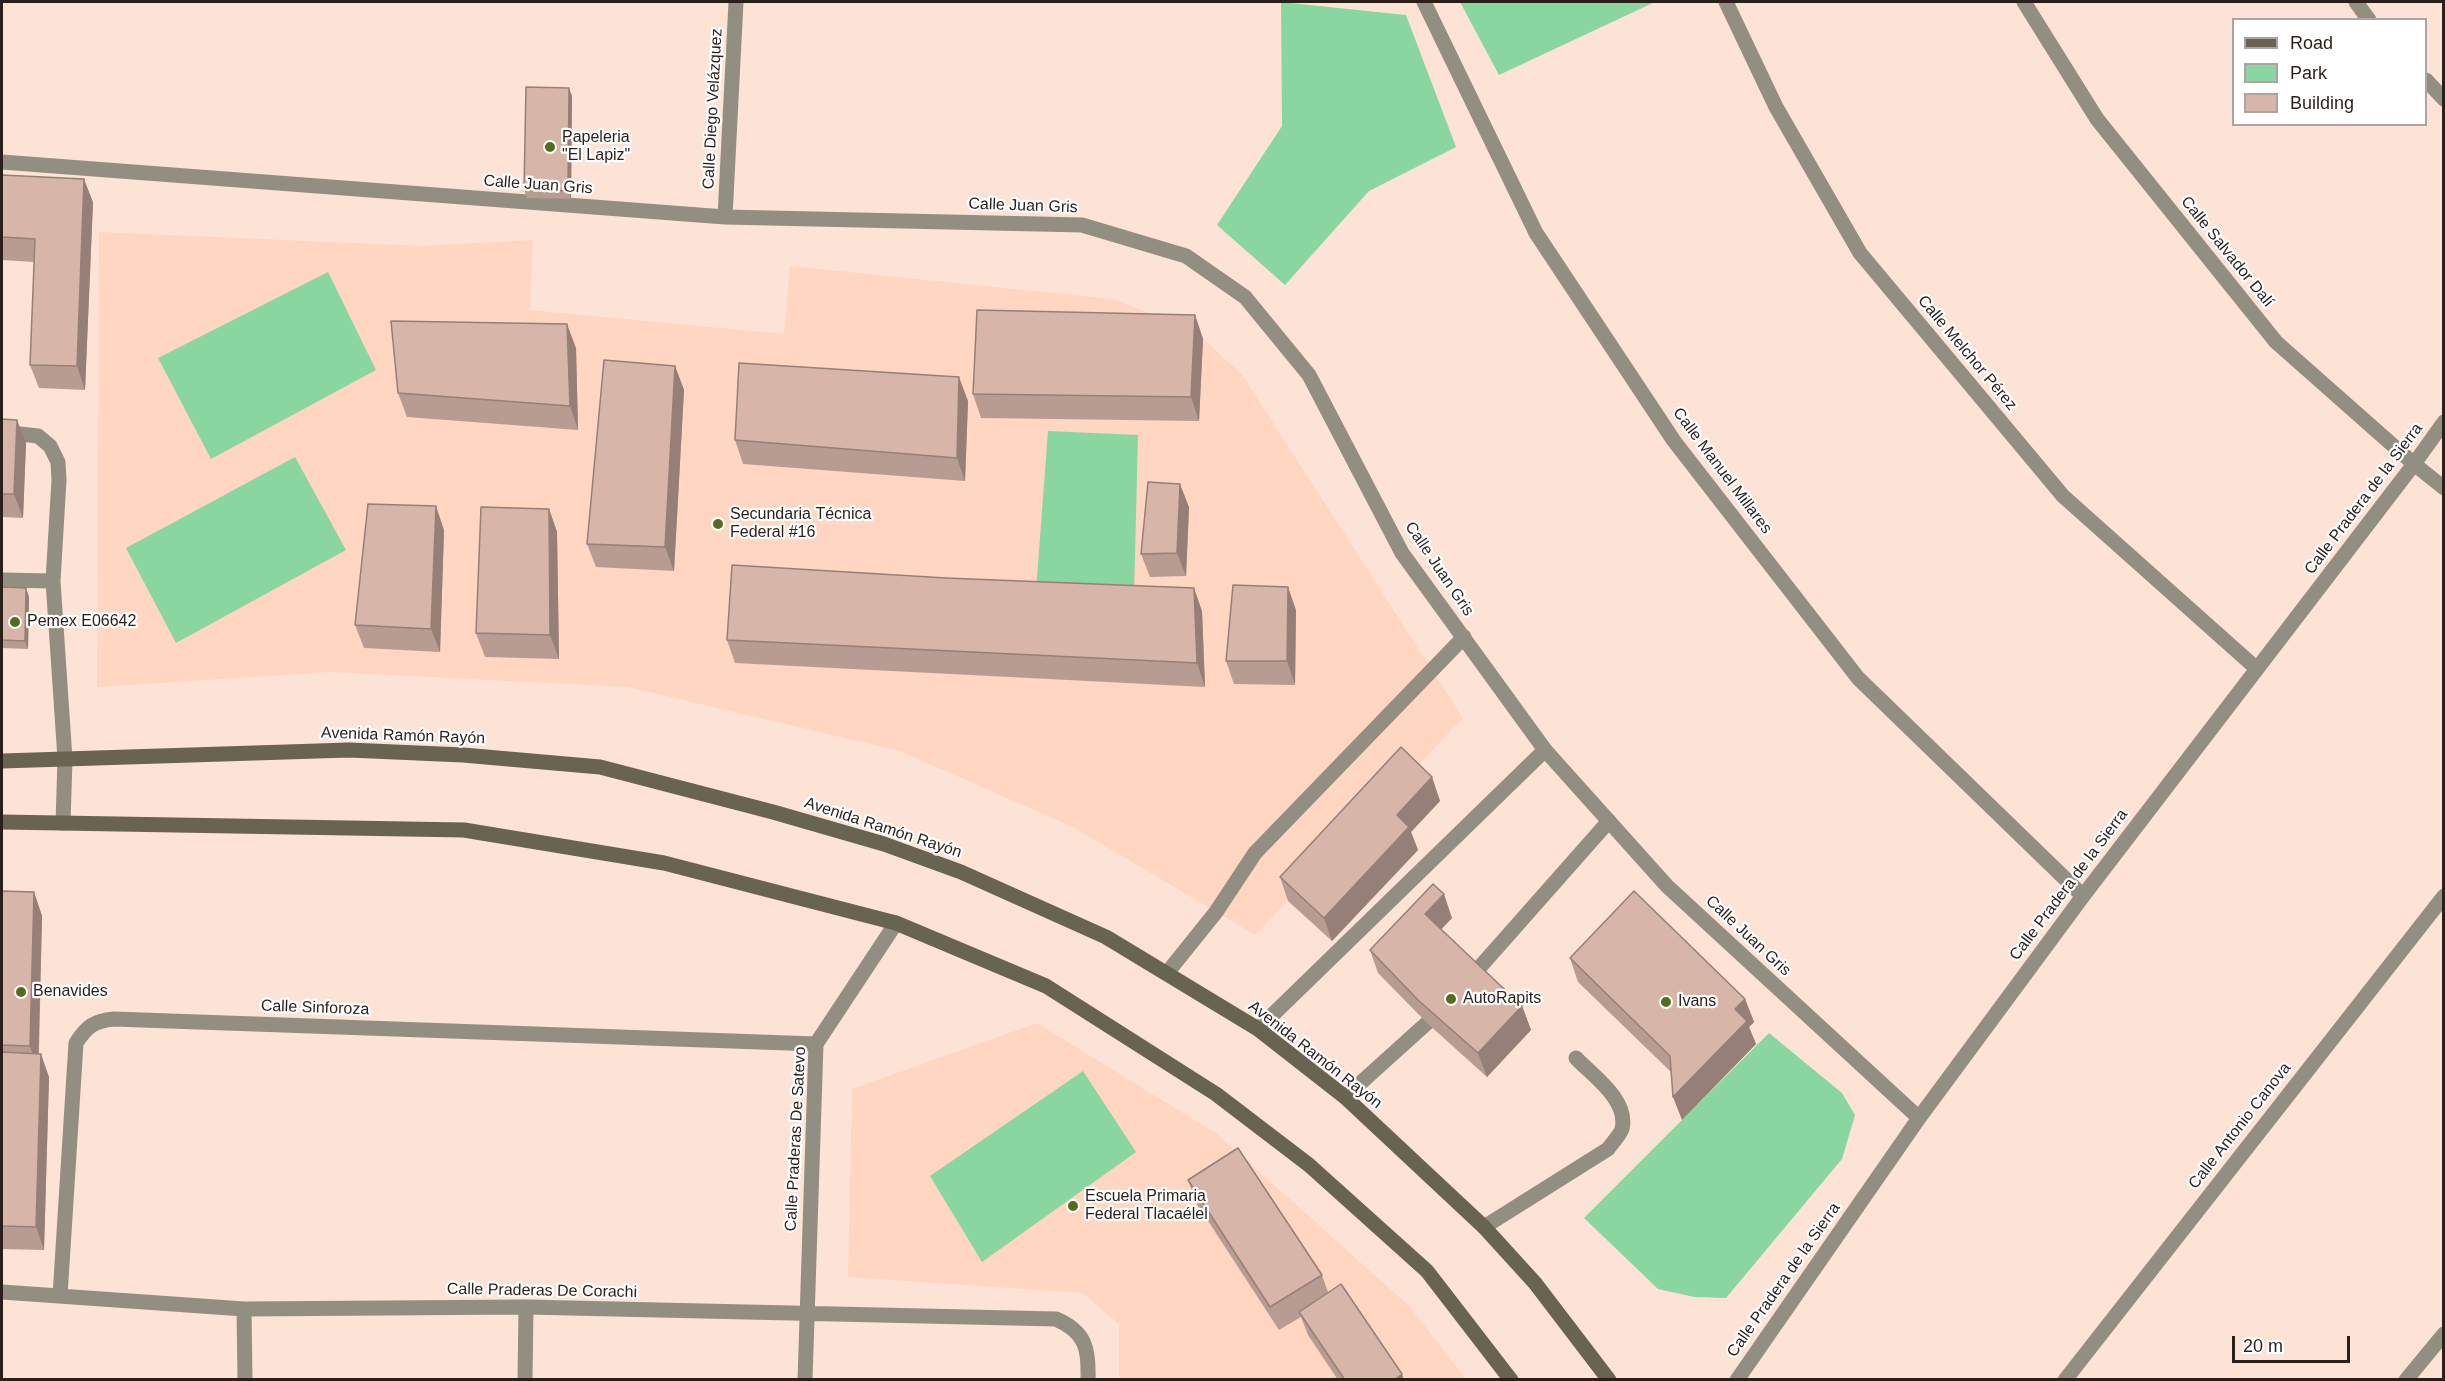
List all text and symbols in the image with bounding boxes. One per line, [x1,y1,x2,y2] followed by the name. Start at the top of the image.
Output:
[2232,18,2427,126] legend
[699,28,727,190] street label: Calle Diego Velázquez
[2290,33,2333,53] text: Road
[2290,63,2327,83] text: Park
[2290,93,2354,113] text: Building
[562,128,630,166] place label: Papeleria "El Lapiz"
[543,140,557,154] marker: Papeleria "El Lapiz"
[483,172,593,198] street label: Calle Juan Gris
[2176,193,2278,311] street label: Calle Salvador Dalí
[968,194,1078,218] street label: Calle Juan Gris
[1913,292,2021,414] street label: Calle Melchor Pérez
[1668,404,1776,538] street label: Calle Manuel Millares
[2301,420,2427,578] street label: Calle Pradera de la Sierra
[730,505,871,543] place label: Secundaria Técnica Federal #16
[711,517,725,531] marker: Secundaria Técnica Federal #16
[1400,518,1478,620] street label: Calle Juan Gris
[27,612,136,632] place label: Pemex E06642
[8,615,22,629] marker: Pemex E06642
[321,724,485,748] street label: Avenida Ramón Rayón
[802,793,964,863] street label: Avenida Ramón Rayón
[2006,806,2132,964] street label: Calle Pradera de la Sierra
[1701,892,1795,980] street label: Calle Juan Gris
[33,982,108,1002] place label: Benavides
[14,985,28,999] marker: Benavides
[1463,989,1541,1009] place label: AutoRapits
[1444,992,1458,1006] marker: AutoRapits
[1678,992,1716,1012] place label: Ivans
[1659,995,1673,1009] marker: Ivans
[260,997,370,1019] street label: Calle Sinforoza
[1244,997,1386,1113] street label: Avenida Ramón Rayón
[782,1046,810,1232] street label: Calle Praderas De Satevo
[2185,1059,2295,1193] street label: Calle Antonio Canova
[1085,1187,1208,1225] place label: Escuela Primaria Federal Tlacaélel
[1066,1199,1080,1213] marker: Escuela Primaria Federal Tlacaélel
[1723,1199,1845,1361] street label: Calle Pradera de la Sierra
[447,1280,637,1302] street label: Calle Praderas De Corachi
[2235,1324,2354,1362] scale bar
[2243,1336,2283,1356] text: 20 m

